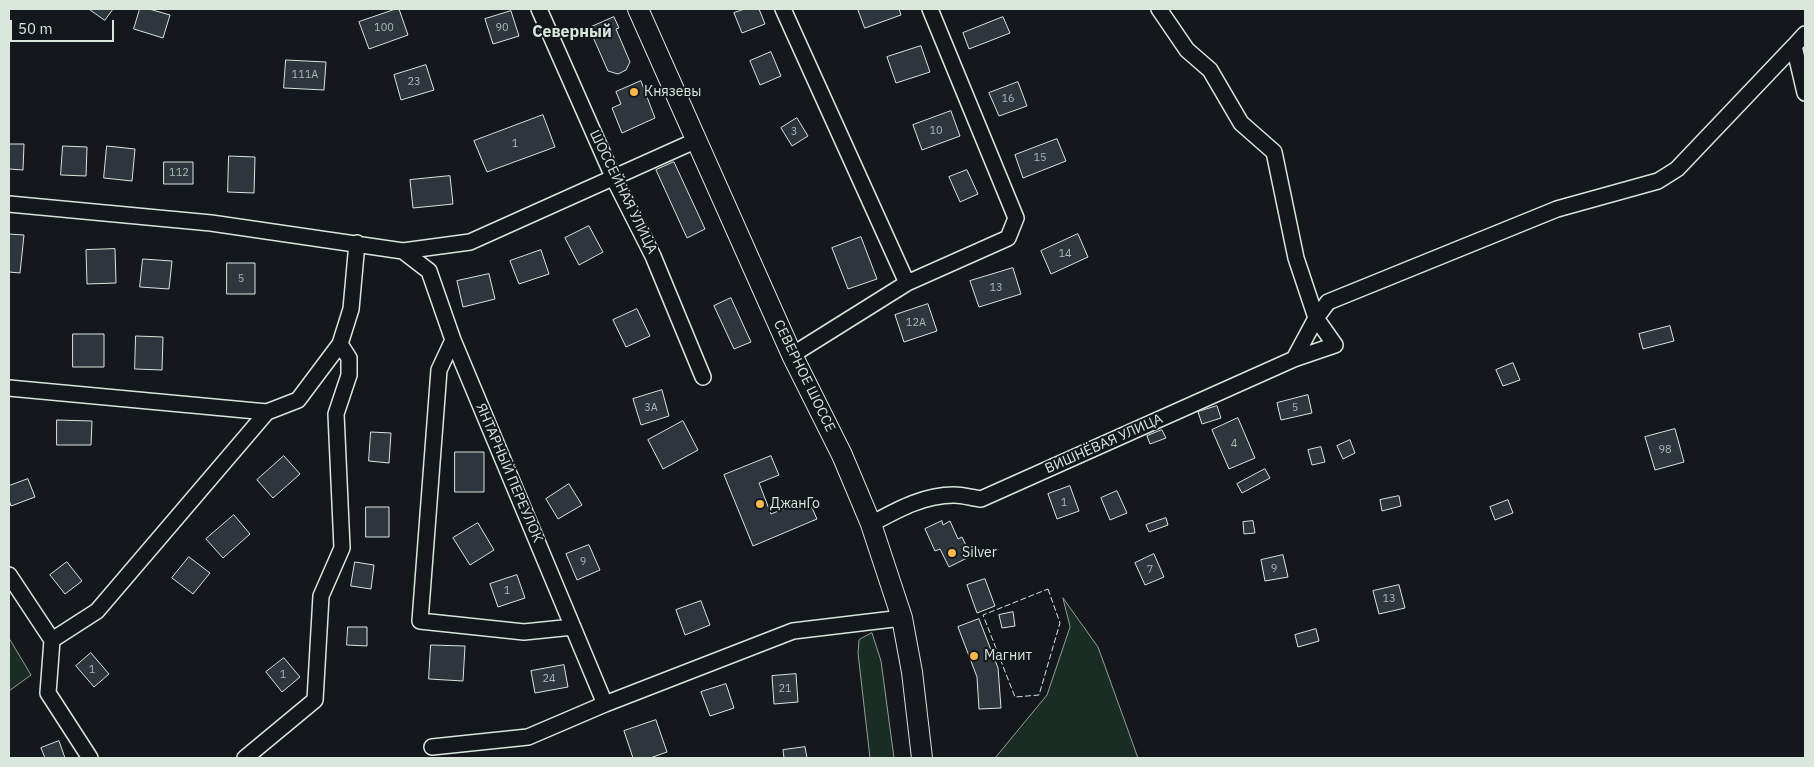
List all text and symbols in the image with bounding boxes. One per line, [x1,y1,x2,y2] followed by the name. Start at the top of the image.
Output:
[12,10,116,42] scale bar
[18,19,53,38] text: 50 m
[374,21,394,35] house number: 100
[495,21,509,35] house number: 90
[532,22,612,42] district label: Северный
[292,68,318,82] house number: 111А
[407,75,421,89] house number: 23
[644,84,701,100] place label: Князевы
[628,86,640,98] marker: Князевы
[1001,92,1015,106] house number: 16
[929,124,943,138] house number: 10
[791,125,797,139] house number: 3
[586,127,660,257] street label: ШОССЕЙНАЯ УЛИЦА
[512,137,518,151] house number: 1
[1033,151,1047,165] house number: 15
[169,166,189,180] house number: 112
[1058,247,1072,261] house number: 14
[238,272,244,286] house number: 5
[989,281,1003,295] house number: 13
[906,316,926,330] house number: 12А
[770,317,838,435] street label: СЕВЕРНОЕ ШОССЕ
[472,401,546,545] street label: ЯНТАРНЫЙ ПЕРЕУЛОК
[644,401,658,415] house number: 3А
[1292,401,1298,415] house number: 5
[1043,410,1165,478] street label: ВИШНЁВАЯ УЛИЦА
[1231,437,1237,451] house number: 4
[1658,443,1672,457] house number: 98
[770,496,820,512] place label: ДжанГо
[1061,496,1067,510] house number: 1
[754,498,766,510] marker: ДжанГо
[962,545,997,561] place label: Silver
[946,547,958,559] marker: Silver
[580,555,586,569] house number: 9
[1271,562,1277,576] house number: 9
[1147,563,1153,577] house number: 7
[504,584,510,598] house number: 1
[1382,592,1396,606] house number: 13
[984,648,1032,664] place label: Магнит
[968,650,980,662] marker: Магнит
[89,663,95,677] house number: 1
[280,668,286,682] house number: 1
[542,672,556,686] house number: 24
[778,682,792,696] house number: 21

